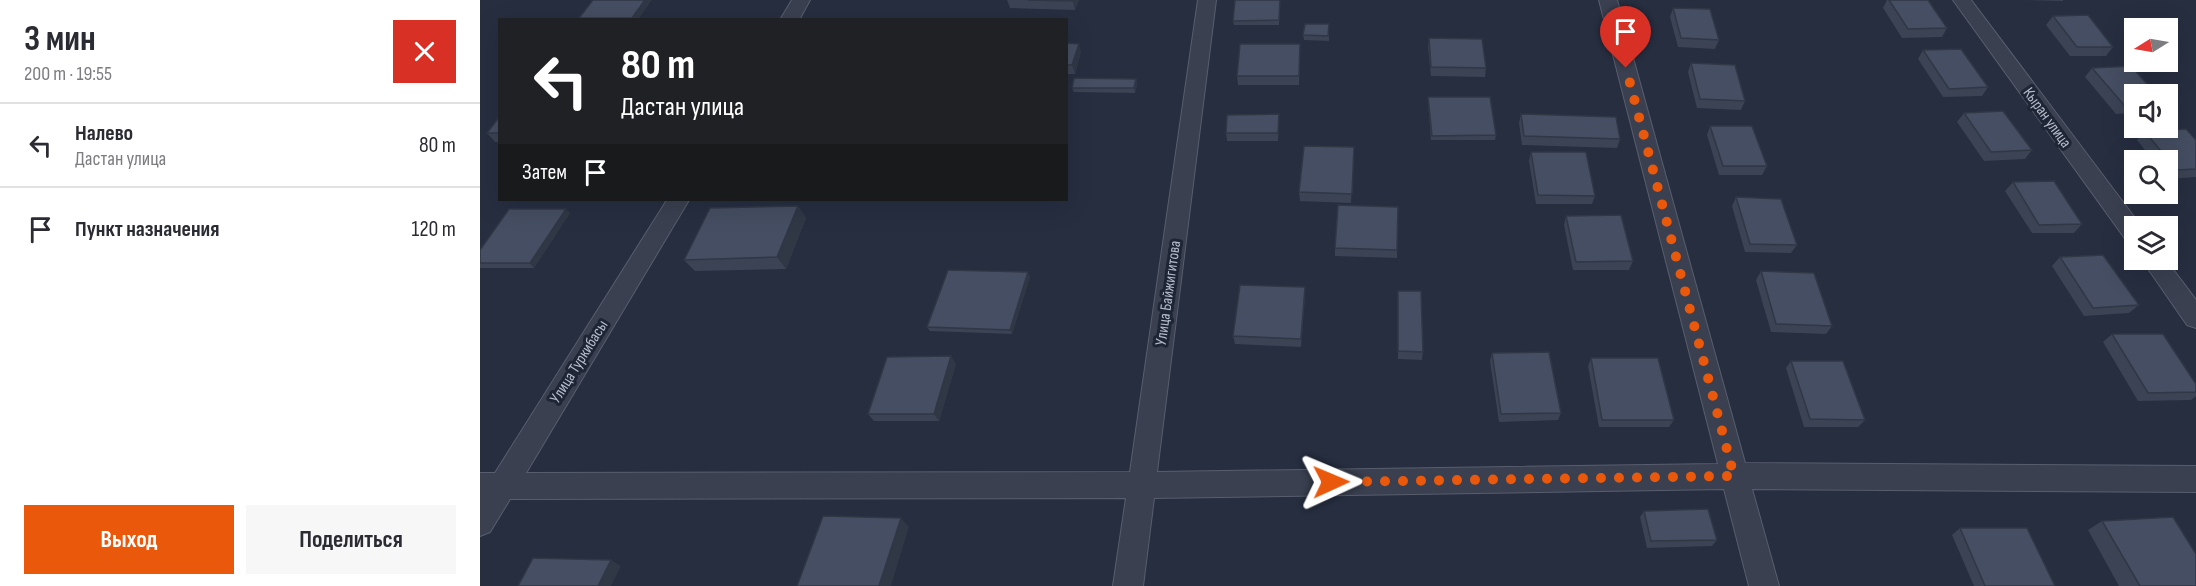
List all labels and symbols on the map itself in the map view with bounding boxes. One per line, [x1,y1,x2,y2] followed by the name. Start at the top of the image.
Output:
[1600,6,1651,68] pin
[2124,18,2178,72] north arrow
[2019,84,2075,152] street label: Кыран улица
[1152,239,1185,347] street label: Улица Байжигитова
[546,317,612,407] street label: Улица Туркибасы
[1299,450,1363,514] position arrow

